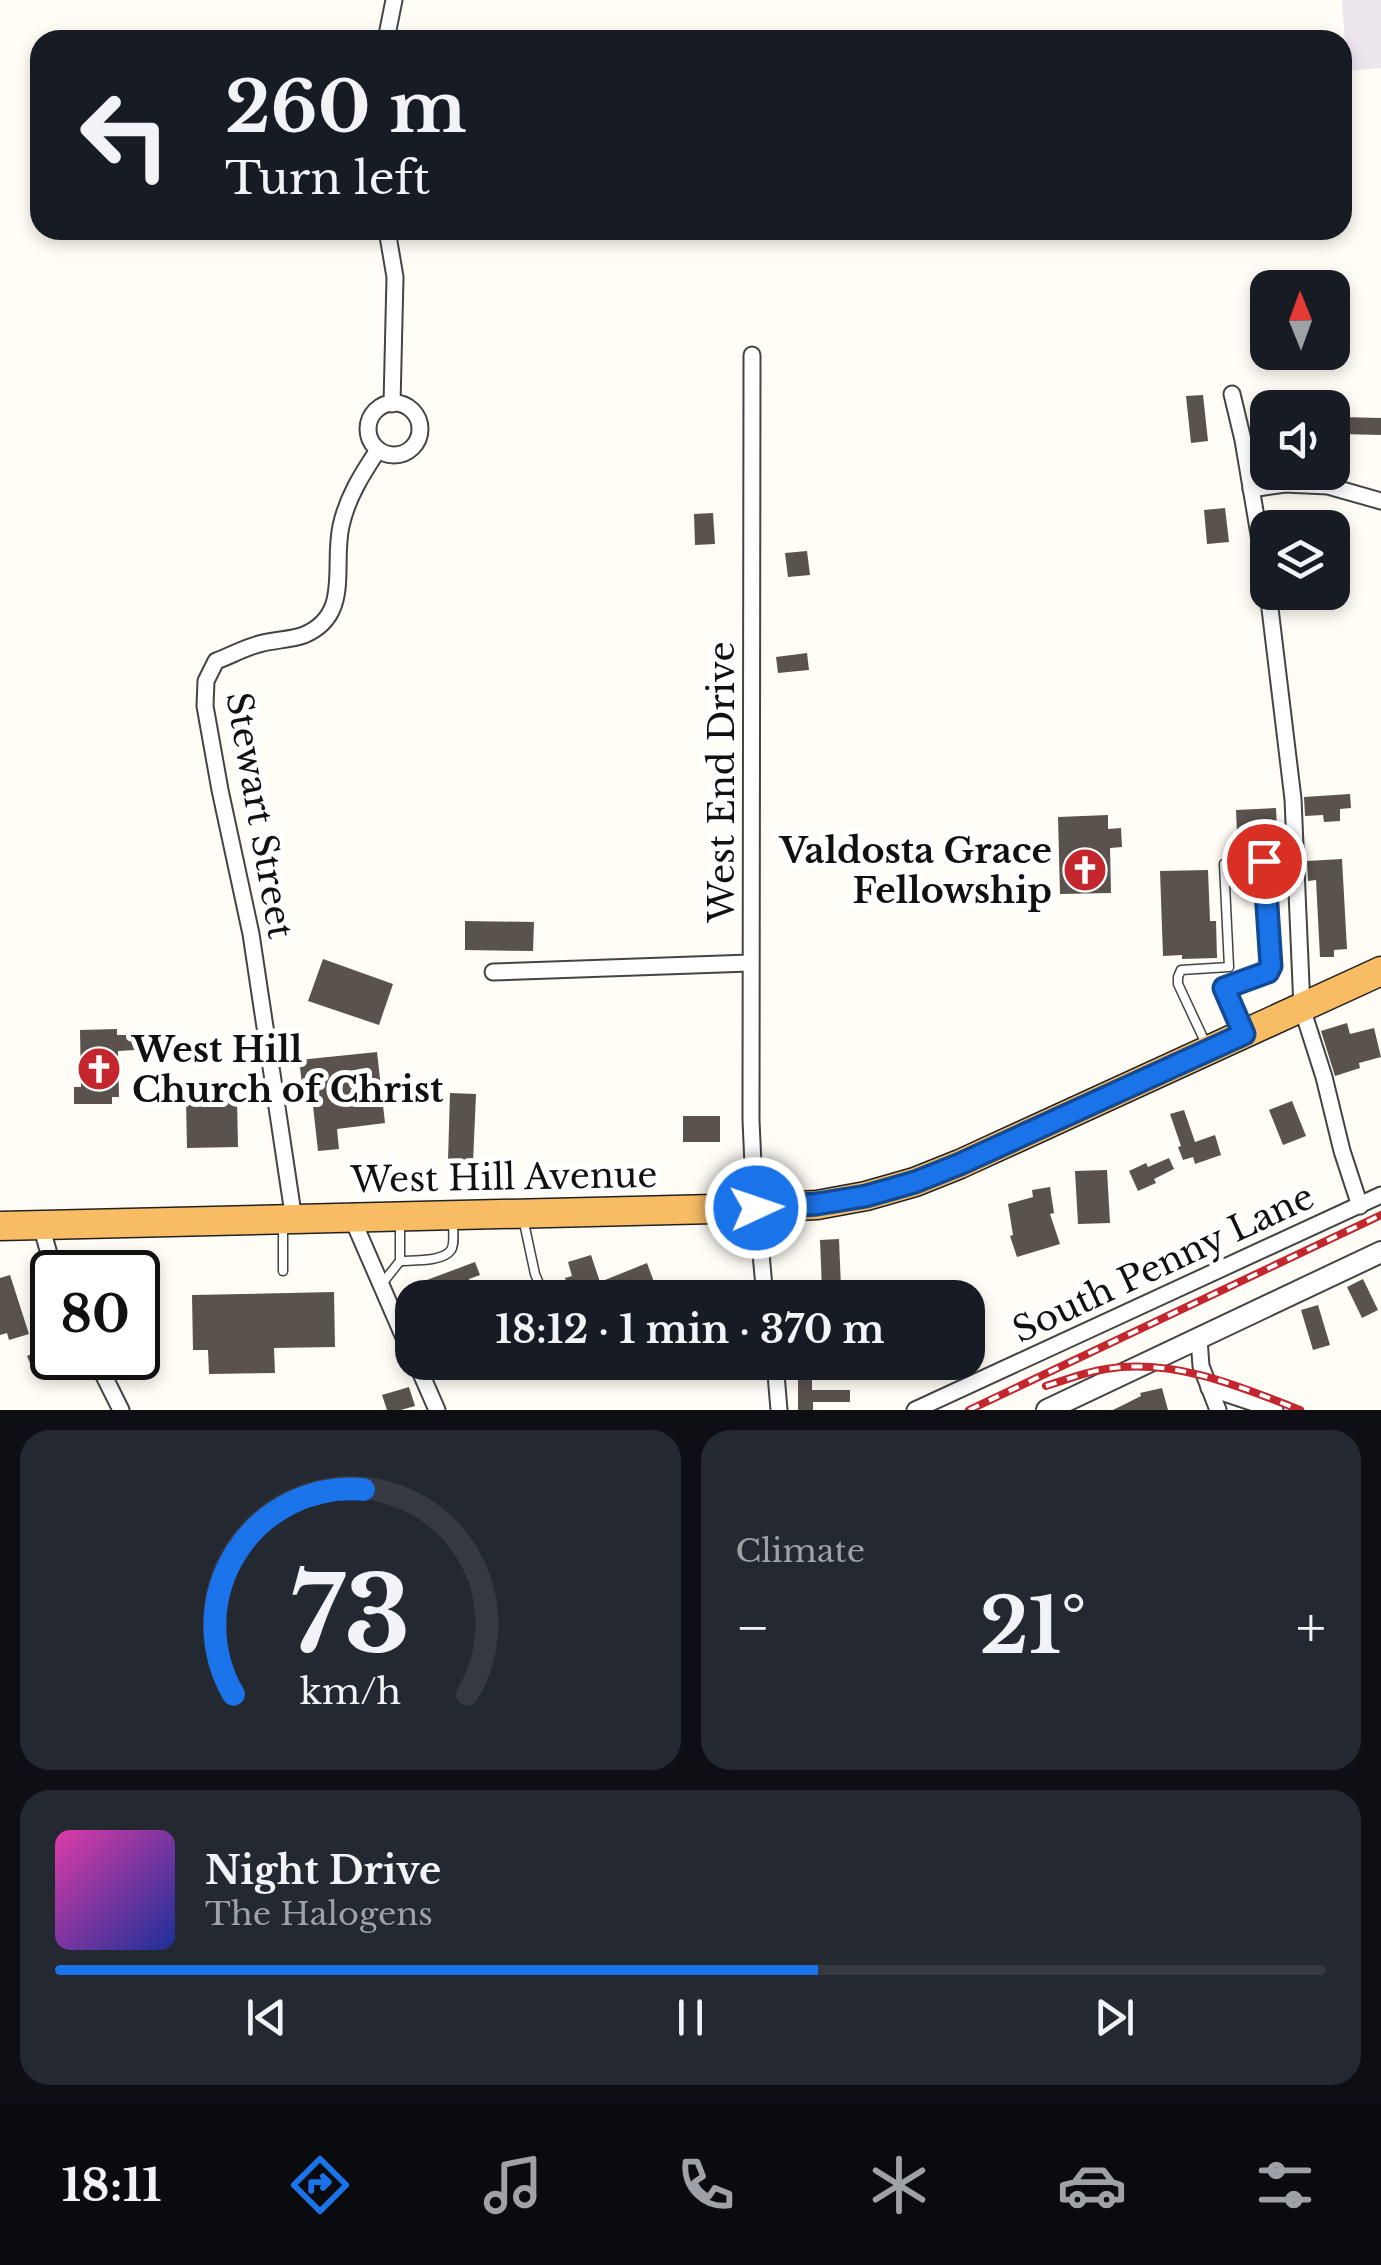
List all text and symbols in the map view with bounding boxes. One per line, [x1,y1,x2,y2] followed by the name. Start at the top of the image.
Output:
[225,64,467,151] text: 260 m
[60,70,190,200] icon: left
[225,150,430,206] text: Turn left
[1250,270,1350,370] north arrow
[1250,270,1350,610] map controls
[1250,390,1350,490] button: sound
[1250,510,1350,610] button: layers
[700,642,743,923] street label: West End Drive
[217,688,303,942] street label: Stewart Street
[1222,819,1307,904] pin
[778,829,1052,912] place label: Valdosta Grace Fellowship
[1237,834,1292,889] icon: arrive
[1062,847,1108,893] church icon: Valdosta Grace Fellowship
[131,1028,444,1111] place label: West Hill Church of Christ
[76,1046,122,1092] church icon: West Hill Church of Christ
[349,1153,658,1201] street label: West Hill Avenue
[704,1156,808,1260] position arrow
[1006,1174,1320,1352] street label: South Penny Lane
[30,1250,160,1380] speed limit sign: 80
[495,1306,885,1353] text: 18:12 · 1 min · 370 m
[736,1531,865,1571] text: Climate
[290,1551,410,1680] text: 73
[980,1580,1086,1673] text: 21°
[736,1594,770,1662] text: −
[1296,1594,1326,1662] text: +
[300,1669,401,1714] text: km/h
[205,1847,441,1894] text: Night Drive
[205,1894,433,1934] text: The Halogens
[239,1990,294,2045] icon: previous
[663,1990,718,2045] icon: pause
[1087,1990,1142,2045] icon: next
[285,2150,355,2220] icon: directions
[478,2150,548,2220] icon: music
[671,2150,741,2220] icon: phone
[864,2150,934,2220] icon: climate
[1057,2150,1127,2220] icon: car
[1250,2150,1320,2220] icon: filters
[61,2157,162,2213] text: 18:11

